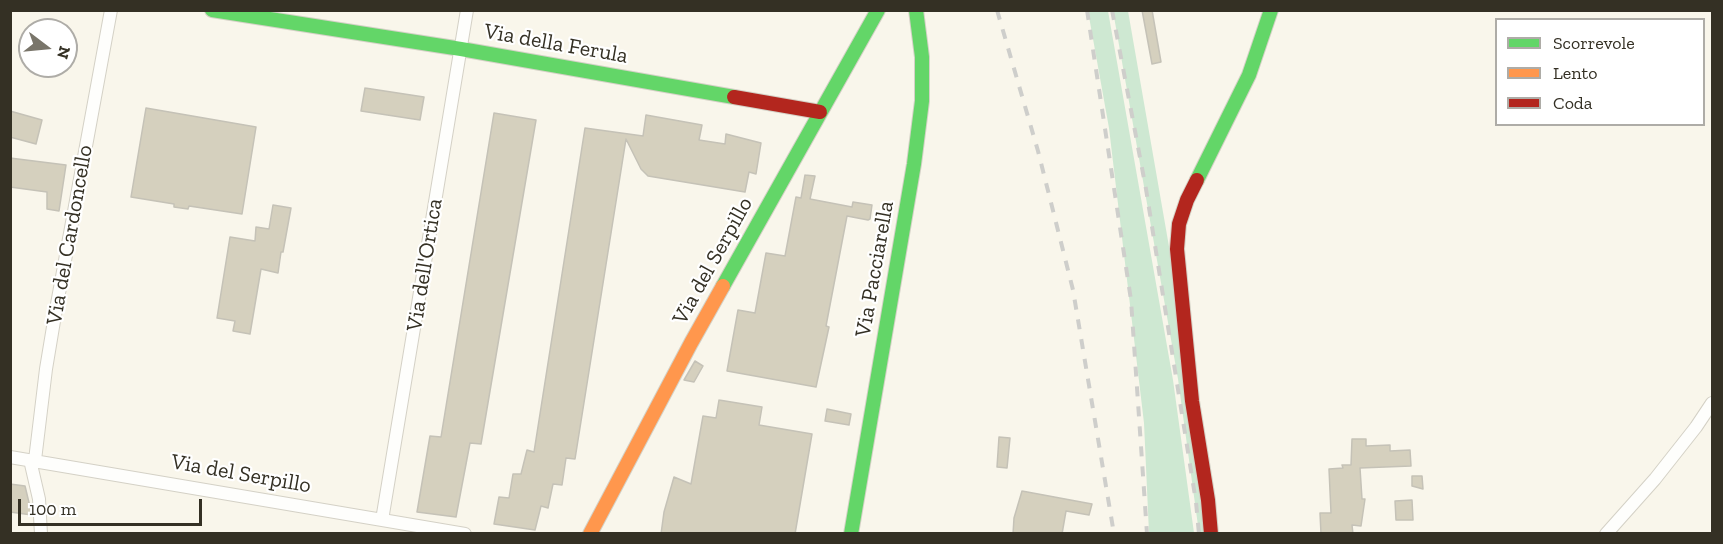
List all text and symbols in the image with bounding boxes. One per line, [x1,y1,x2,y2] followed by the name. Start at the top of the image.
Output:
[18,18,78,78] north arrow
[482,18,630,70] street label: Via della Ferula
[1495,18,1705,126] legend
[1553,32,1635,54] text: Scorrevole
[53,44,75,61] text: N
[1553,62,1598,84] text: Lento
[1553,92,1592,114] text: Coda
[41,143,99,327] street label: Via del Cardoncello
[667,193,759,329] street label: Via del Serpillo
[401,197,449,333] street label: Via dell'Ortica
[850,199,900,339] street label: Via Pacciarella
[169,449,313,499] street label: Via del Serpillo
[21,487,206,525] scale bar
[29,498,76,520] text: 100 m

